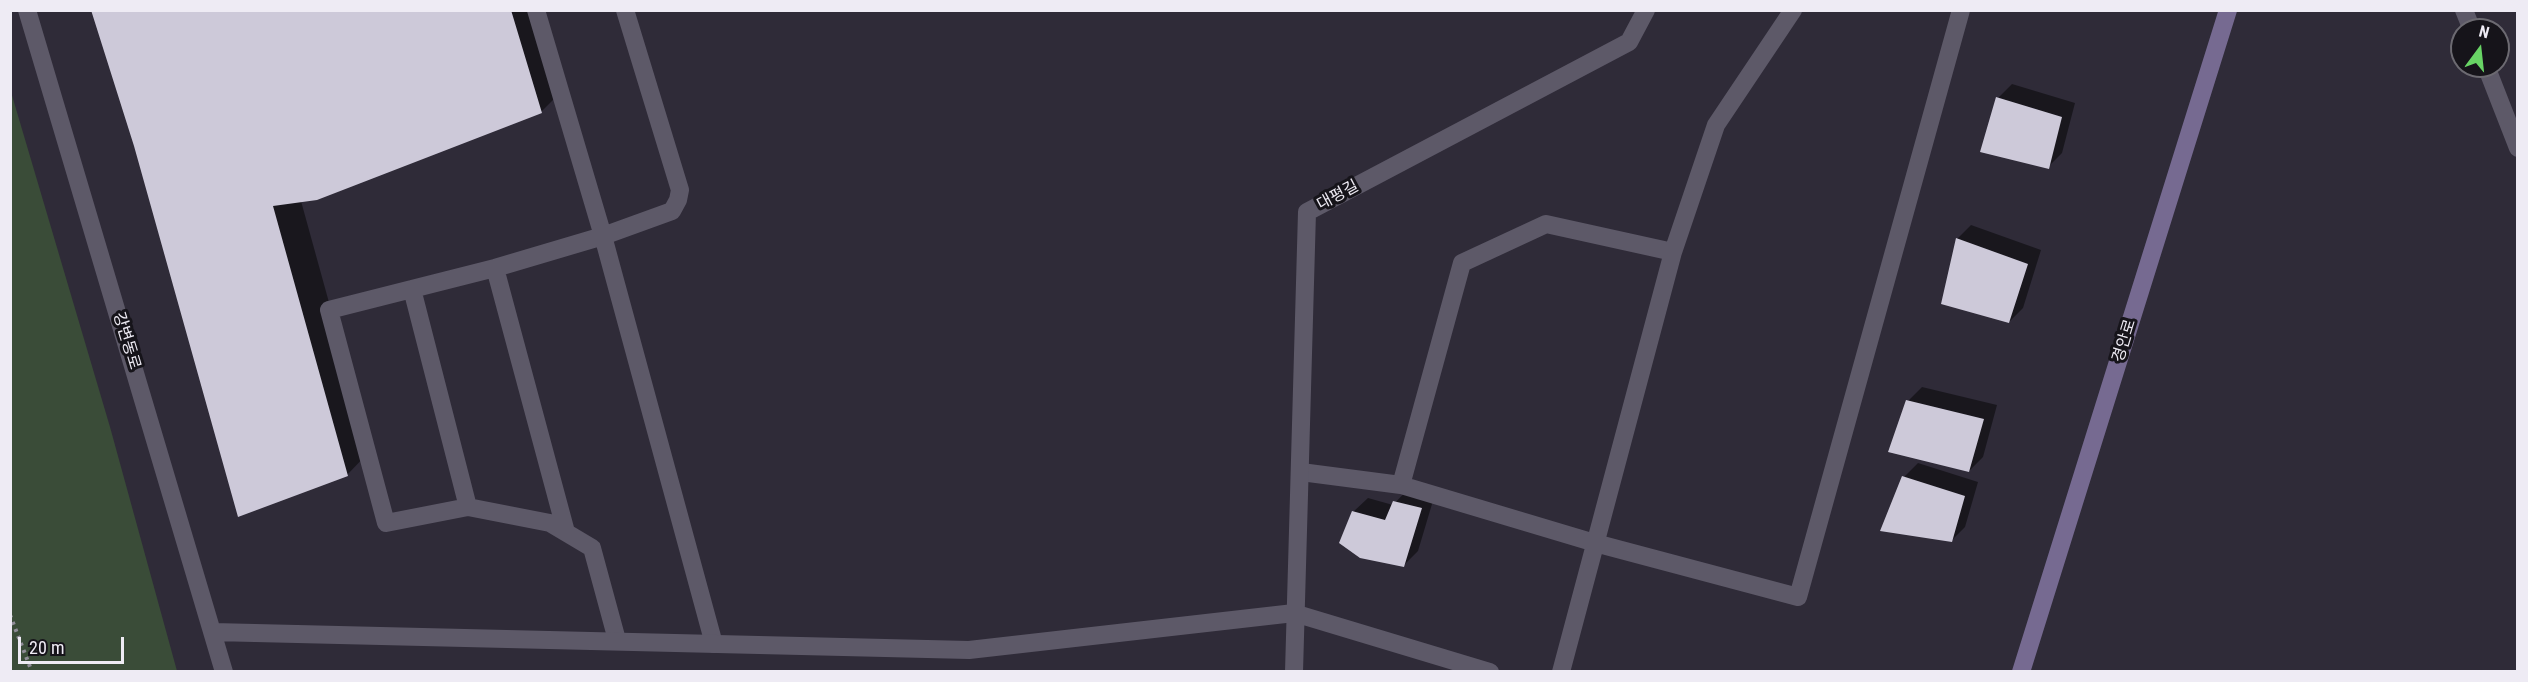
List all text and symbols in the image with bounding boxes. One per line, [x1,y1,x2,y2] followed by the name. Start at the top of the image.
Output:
[2450,18,2510,78] north arrow
[2477,22,2491,43] text: N
[1314,177,1362,215] street label: 대평길
[108,310,144,372] street label: 강변동로
[2109,317,2141,365] street label: 경안로
[21,625,128,663] scale bar
[29,637,64,658] text: 20 m

